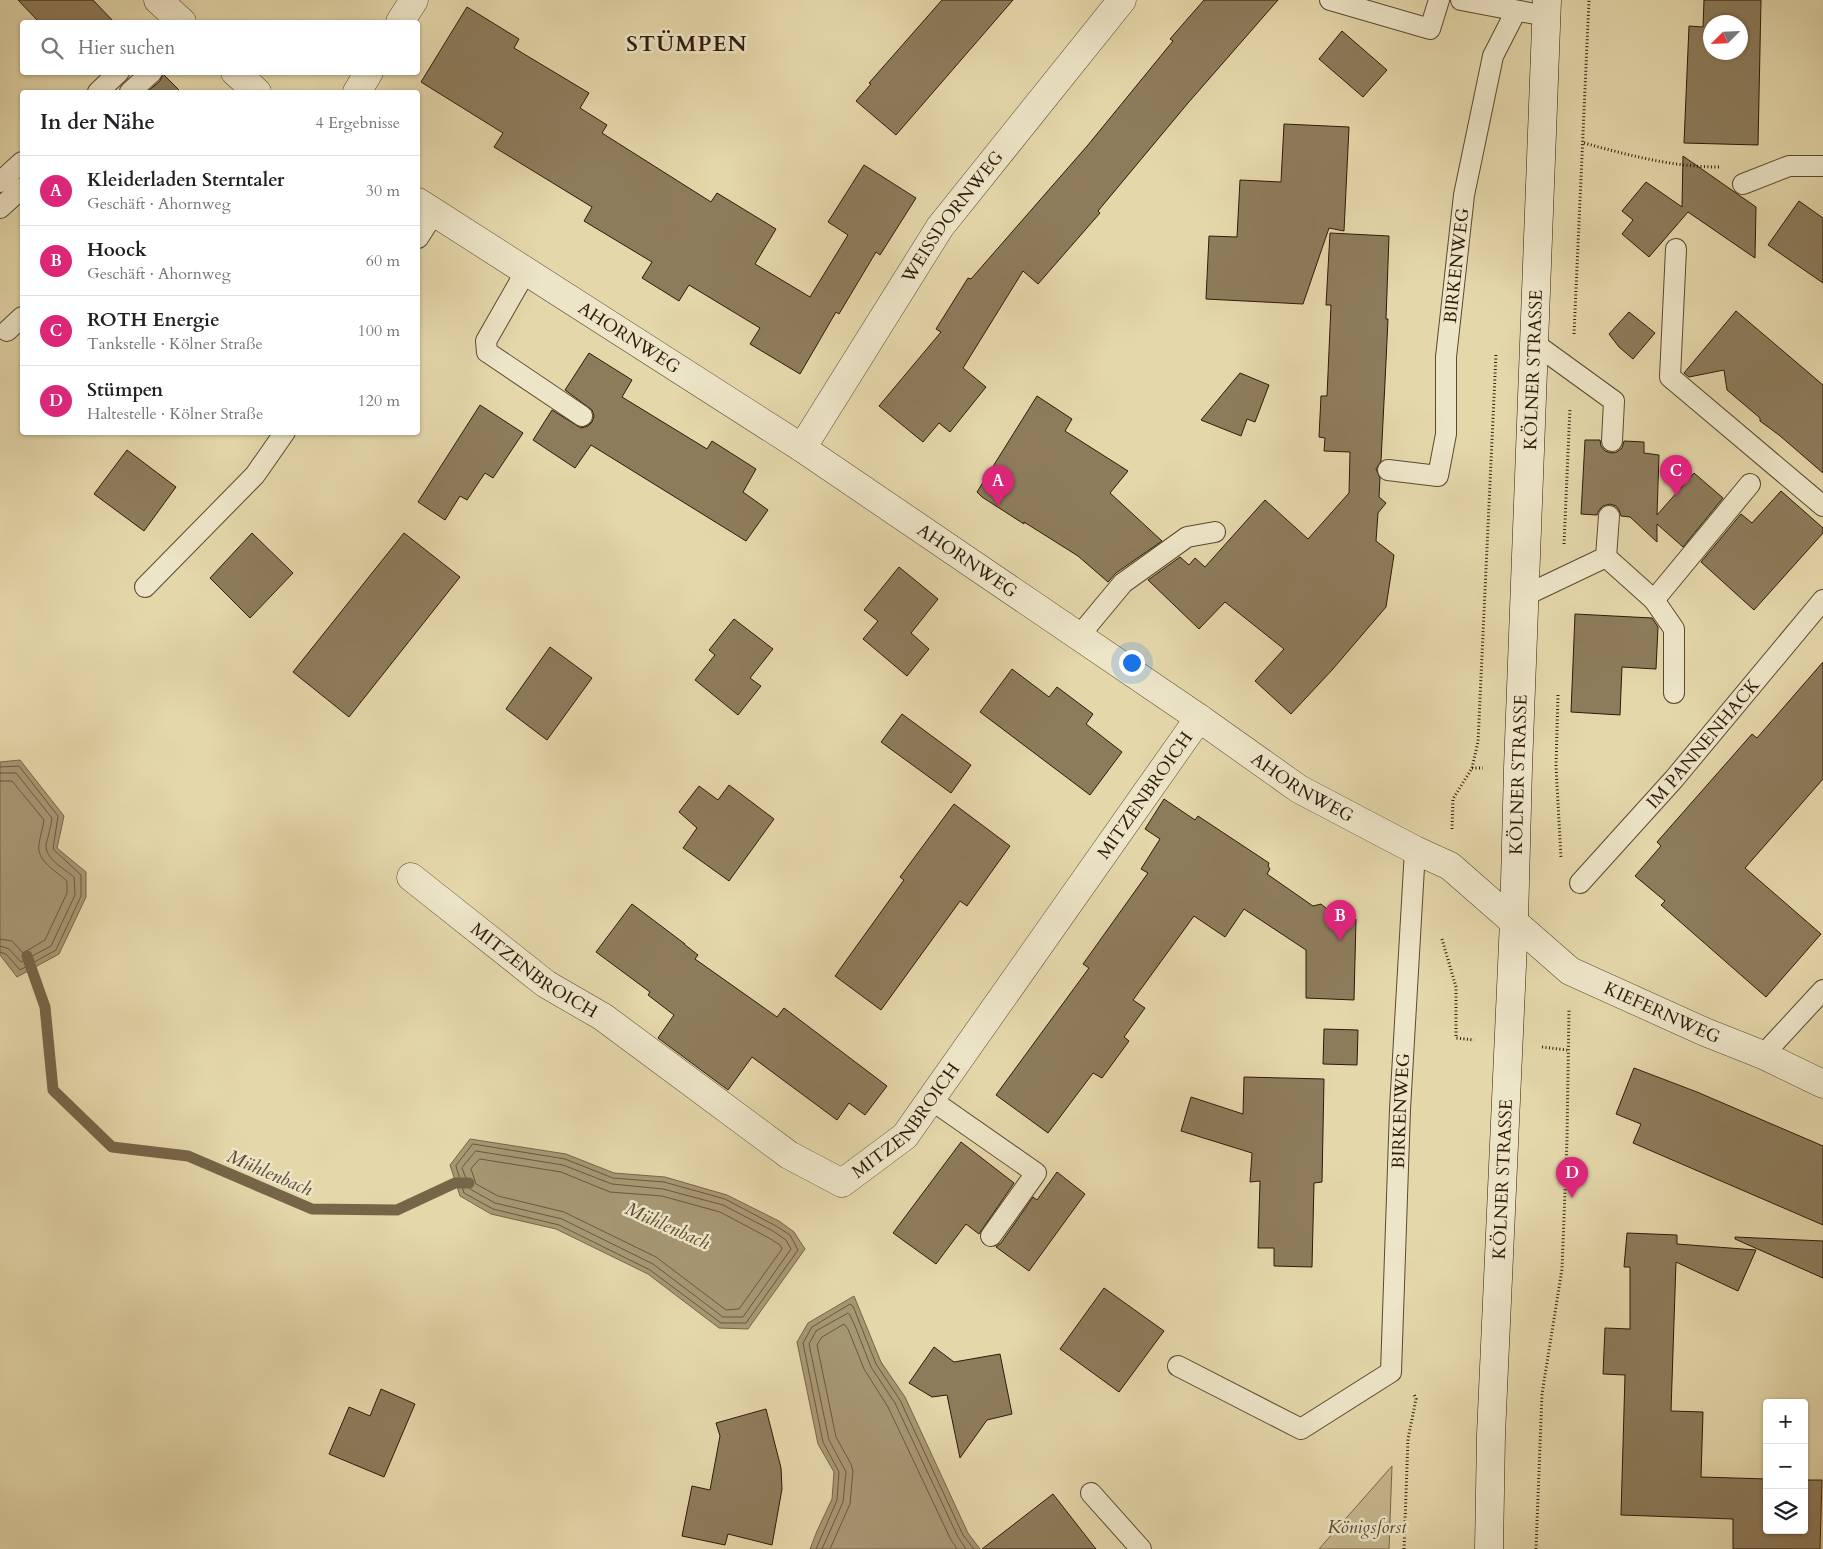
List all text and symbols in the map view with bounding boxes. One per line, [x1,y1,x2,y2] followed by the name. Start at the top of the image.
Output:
[1703,15,1748,60] north arrow
[20,20,420,75] search box
[626,29,748,59] district label: STÜMPEN
[38,34,66,62] icon: search
[78,35,175,61] text: Hier suchen
[40,108,155,137] text: In der Nähe
[315,112,400,134] text: 4 Ergebnisse
[896,146,1009,289] street label: WEISSDORNWEG
[87,167,285,193] text: Kleiderladen Sterntaler
[50,180,62,202] text: A
[366,180,400,202] text: 30 m
[87,193,231,215] text: Geschäft · Ahornweg
[1438,207,1475,325] street label: BIRKENWEG
[87,237,147,263] text: Hoock
[50,250,62,272] text: B
[366,250,400,272] text: 60 m
[87,263,231,285] text: Geschäft · Ahornweg
[1518,289,1549,450] street label: KÖLNER STRASSE
[573,296,685,380] street label: AHORNWEG
[87,307,220,333] text: ROTH Energie
[50,320,62,342] text: C
[358,320,400,342] text: 100 m
[87,333,263,355] text: Tankstelle · Kölner Straße
[87,377,163,403] text: Stümpen
[49,390,63,412] text: D
[358,390,400,412] text: 120 m
[87,403,263,425] text: Haltestelle · Kölner Straße
[1660,455,1692,496] pin: C
[982,465,1014,506] pin: A
[912,518,1022,604] street label: AHORNWEG
[1119,650,1145,676] your location
[1641,673,1766,814] street label: IM PANNENHACK
[1504,694,1534,855] street label: KÖLNER STRASSE
[1092,727,1199,864] street label: MITZENBROICH
[1246,747,1358,829] street label: AHORNWEG
[1324,900,1356,941] pin: B
[465,917,602,1024] street label: MITZENBROICH
[1600,976,1724,1050] street label: KIEFERNWEG
[1386,1052,1416,1169] street label: BIRKENWEG
[847,1058,966,1185] street label: MITZENBROICH
[1487,1099,1519,1260] street label: KÖLNER STRASSE
[223,1143,316,1203] water label: Mühlenbach
[1556,1157,1588,1198] pin: D
[621,1196,714,1256] water label: Mühlenbach
[1763,1399,1808,1534] map controls
[1763,1399,1808,1444] button: +
[1763,1444,1808,1489] button: −
[1763,1489,1808,1534] button: layers
[1328,1515,1407,1540] park label: Königsforst

